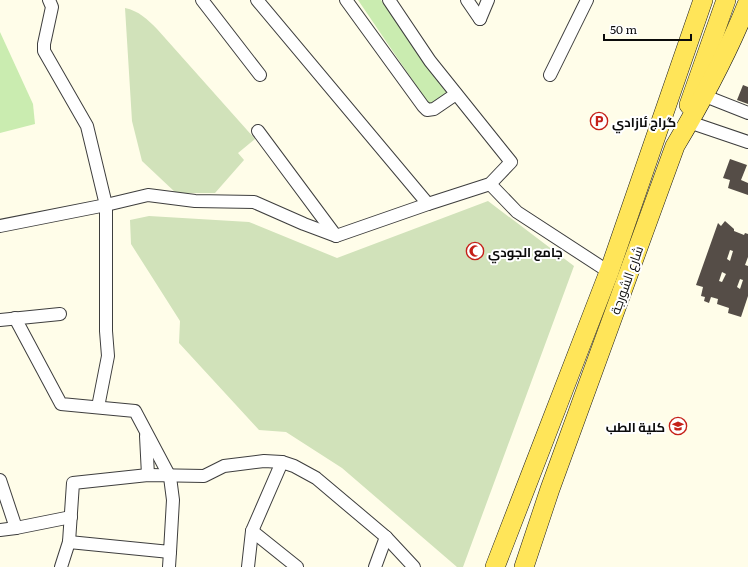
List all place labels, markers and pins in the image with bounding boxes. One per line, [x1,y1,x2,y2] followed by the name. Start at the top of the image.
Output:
[589,111,609,131] parking icon: گراج ئازادي
[612,112,676,134] place label: گراج ئازادي
[465,241,485,261] mosque icon: جامع الجودي
[488,242,563,264] place label: جامع الجودي
[668,416,688,436] school or university icon: كلية الطب
[606,417,665,436] place label: كلية الطب

